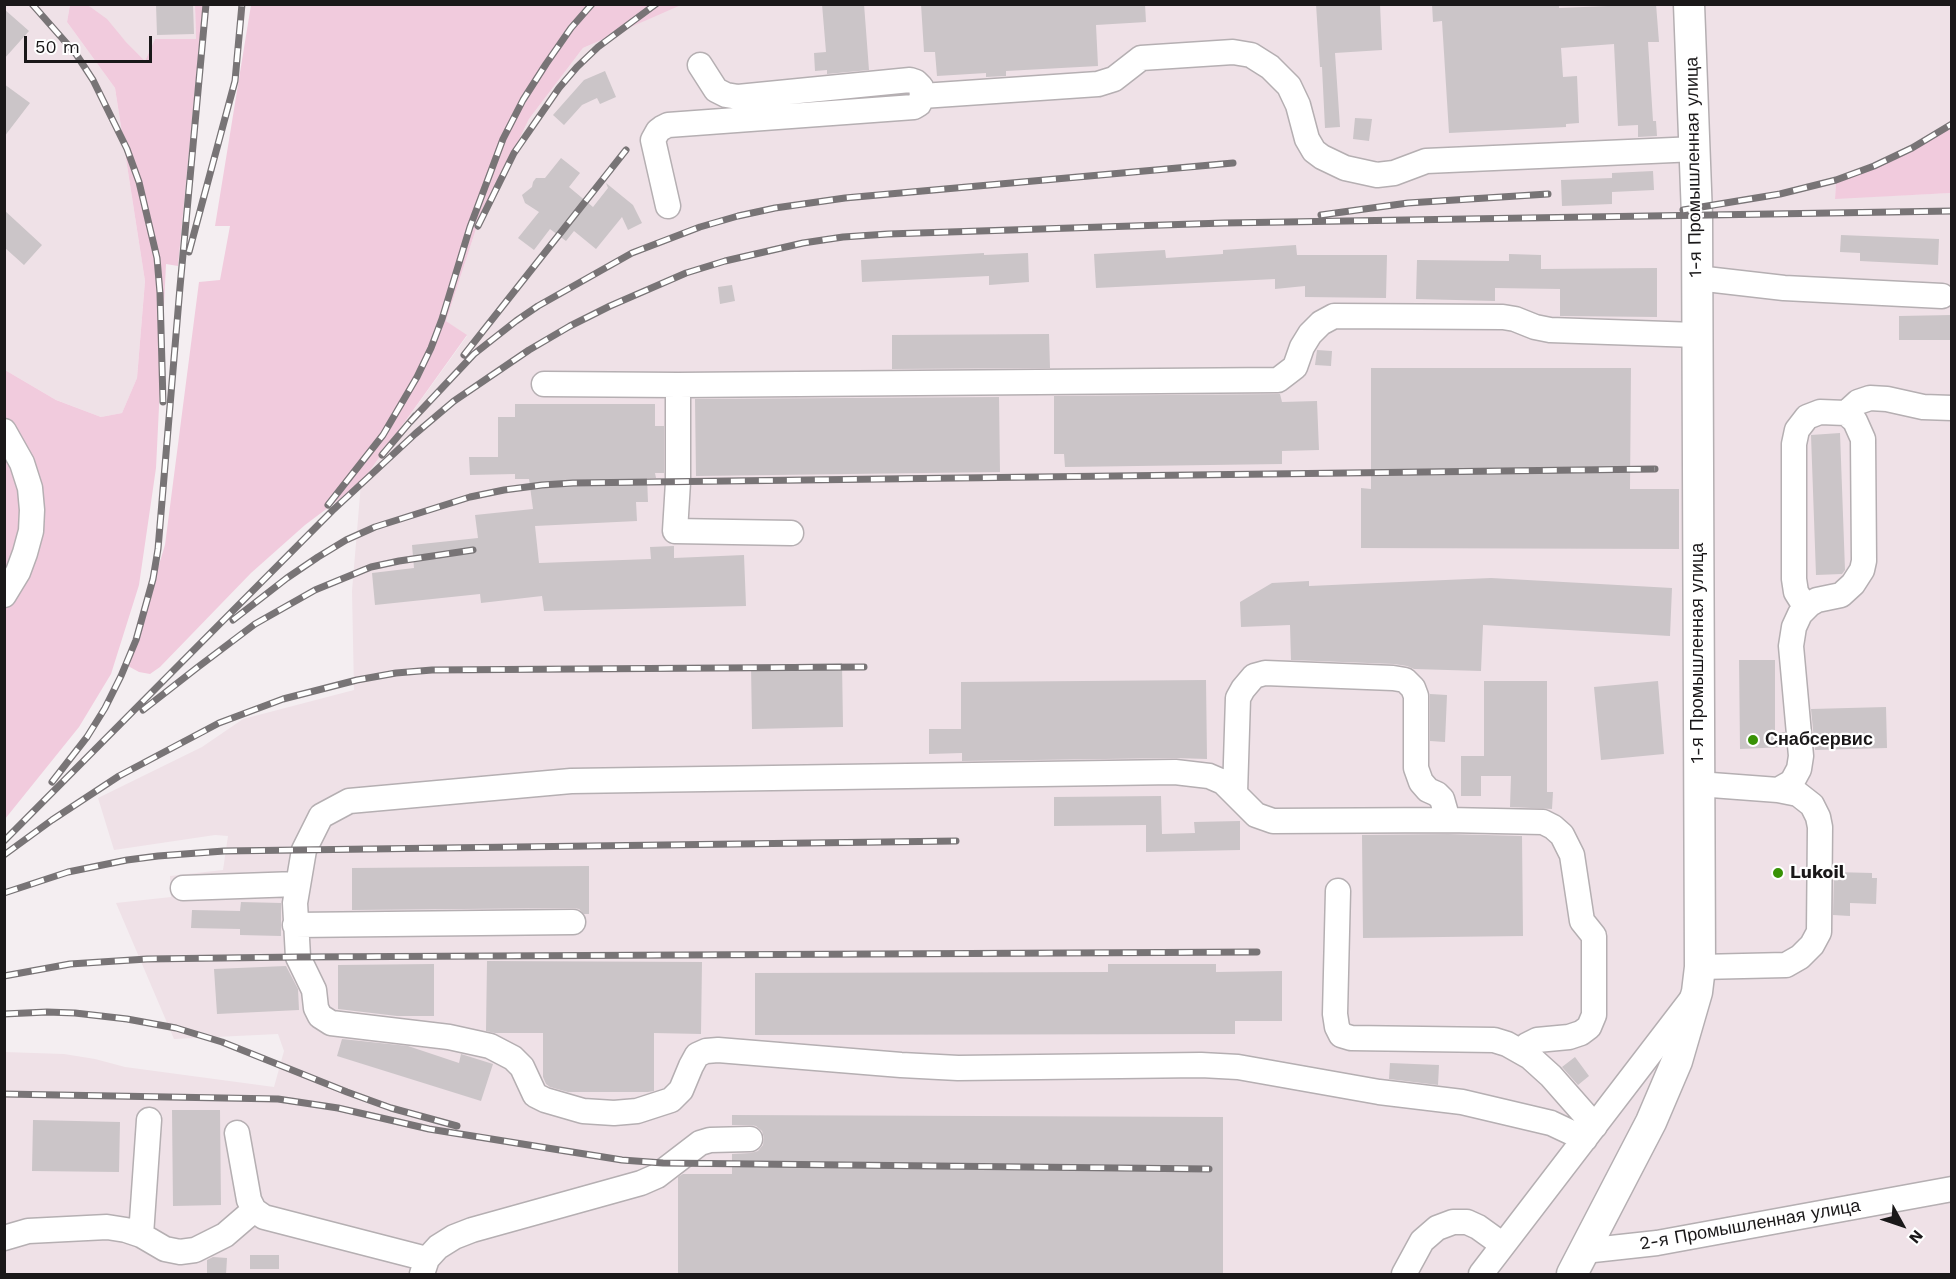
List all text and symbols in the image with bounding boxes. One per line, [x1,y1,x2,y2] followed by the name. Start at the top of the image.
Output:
[27,24,154,62] scale bar
[35,36,80,57] text: 50 m
[1681,57,1707,277] street label: 1-я Промышленная улица
[1687,543,1709,763] street label: 1-я Промышленная улица
[1765,729,1873,751] place label: Снабсервис
[1746,733,1760,747] marker: Снабсервис
[1790,862,1845,884] place label: Lukoil
[1771,866,1785,880] marker: Lukoil
[1638,1195,1862,1255] street label: 2-я Промышленная улица
[1872,1195,1932,1255] north arrow
[1905,1226,1927,1248] text: N

